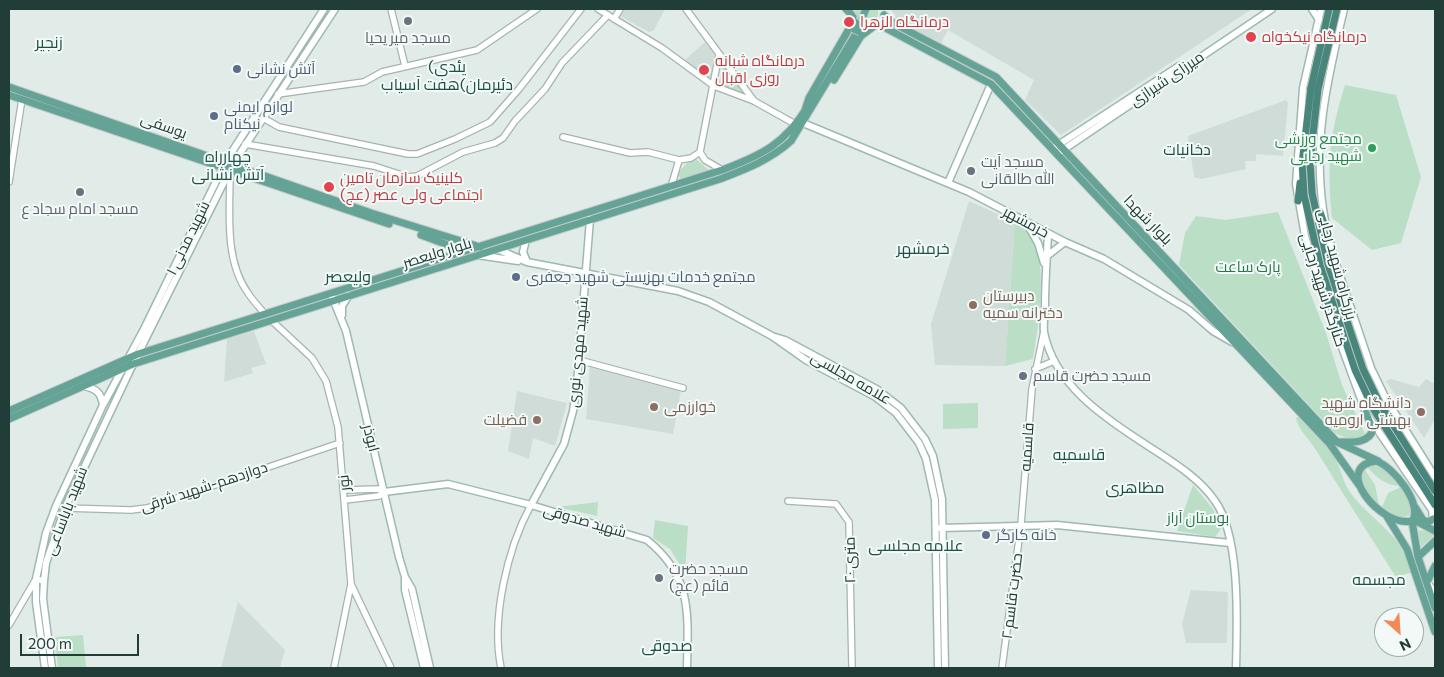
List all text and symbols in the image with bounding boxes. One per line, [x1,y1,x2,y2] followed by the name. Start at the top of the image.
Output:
[860,13,949,31] place label: درمانگاه الزهرا
[402,15,414,27] marker: مسجد میر یحیا
[842,15,856,29] marker: درمانگاه الزهرا
[1262,28,1367,46] place label: درمانگاه نیکخواه
[365,29,451,47] place label: مسجد میر یحیا
[1244,30,1258,44] marker: درمانگاه نیکخواه
[35,33,63,53] district label: زنجیر
[1126,48,1208,110] street label: میرزای شیرازی
[715,52,805,87] place label: درمانگاه شبانه روزی اقبال
[381,57,513,95] district label: (یئدی دئیرمان)هفت آسیاب
[247,60,315,78] place label: آتش نشانی
[231,63,243,75] marker: آتش نشانی
[697,63,711,77] marker: درمانگاه شبانه روزی اقبال
[224,98,293,133] place label: لوازم ایمنی نیکنام
[138,109,190,143] street label: یوسفی
[208,110,220,122] marker: لوازم ایمنی نیکنام
[1275,130,1362,165] place label: مجتمع ورزشی شهید رجایی
[1163,140,1211,160] district label: دخانیات
[1366,142,1378,154] marker: مجتمع ورزشی شهید رجایی
[192,147,264,185] district label: چهارراه آتش نشانی
[981,153,1055,188] place label: مسجد آیت الله طالقانی
[965,165,977,177] marker: مسجد آیت الله طالقانی
[340,169,483,204] place label: کلینیک سازمان تامین اجتماعی ولی عصر (عج)
[322,180,336,194] marker: کلینیک سازمان تامین اجتماعی ولی عصر (عج)
[74,186,86,198] marker: مسجد امام سجاد ع
[1120,191,1176,249] street label: بلوار شهدا
[162,198,214,278] street label: شهید مدنی ۱
[21,200,139,218] place label: مسجد امام سجاد ع
[1000,202,1052,242] street label: خرمشهر
[1314,206,1360,322] street label: بزرگراه شهید رجایی
[1296,231,1350,349] street label: کنارگذر شهید رجایی
[400,234,474,272] street label: بلوار ولیعصر
[896,239,950,259] district label: خرمشهر
[1216,258,1280,276] park label: پارک ساعت
[325,267,371,287] district label: ولیعصر
[526,268,756,286] place label: مجتمع خدمات بهزیستی شهید جعفری
[510,271,522,283] marker: مجتمع خدمات بهزیستی شهید جعفری
[983,287,1063,322] place label: دبیرستان دخترانه سمیه
[564,296,592,408] street label: شهید مهدی نوری
[967,299,979,311] marker: دبیرستان دخترانه سمیه
[808,348,894,408] street label: علامه مجلسی
[1033,367,1151,385] place label: مسجد حضرت قاسم
[1017,370,1029,382] marker: مسجد حضرت قاسم
[1321,394,1411,429] place label: دانشگاه شهید بهشتی ارومیه
[664,398,716,416] place label: خوارزمی
[648,401,660,413] marker: خوارزمی
[1415,406,1427,418] marker: دانشگاه شهید بهشتی ارومیه
[484,411,527,429] place label: فضیلت
[531,414,543,426] marker: فضیلت
[359,422,383,454] street label: ابوذر
[1016,422,1038,472] street label: قاسمیه
[1053,445,1105,465] district label: قاسمیه
[138,458,270,516] street label: دوازدهم-شهید شرقی
[41,464,91,558] street label: شهید باباساعی
[334,474,354,492] street label: نور
[1106,478,1164,498] district label: مظاهری
[541,501,629,541] street label: شهید صدوقی
[1167,509,1229,527] park label: بوستان آراز
[996,526,1057,544] place label: خانه کارگر
[980,529,992,541] marker: خانه کارگر
[868,536,964,556] district label: علامه مجلسی
[841,537,859,583] street label: ۲۰ متری
[998,552,1026,640] street label: ۲ حضرت قاسم
[669,560,748,595] place label: مسجد حضرت قائم (عج)
[1352,570,1406,590] district label: مجسمه
[653,572,665,584] marker: مسجد حضرت قائم (عج)
[1374,607,1424,657] north arrow
[22,624,141,656] scale bar
[28,634,72,652] text: 200 m
[1397,635,1414,655] text: N
[641,636,693,656] district label: صدوقی

